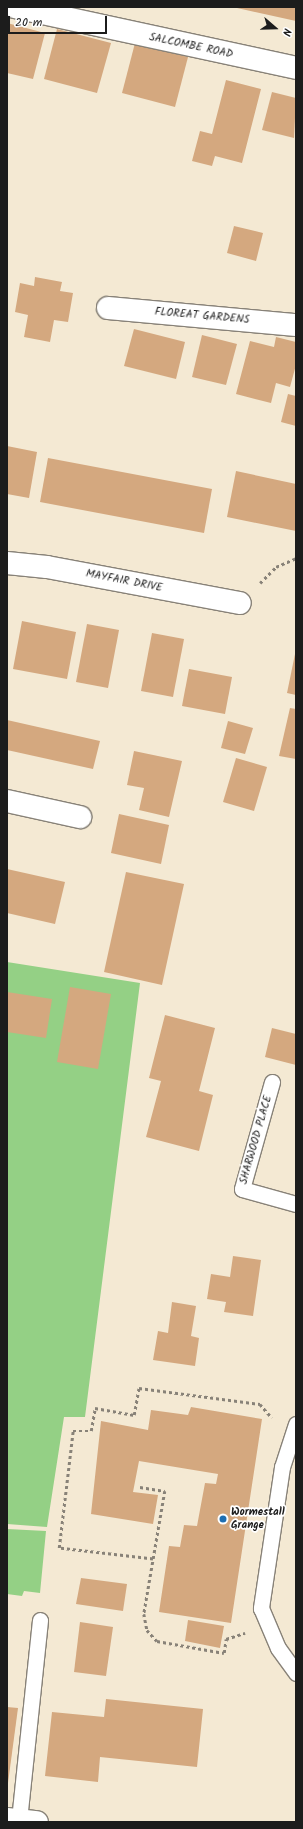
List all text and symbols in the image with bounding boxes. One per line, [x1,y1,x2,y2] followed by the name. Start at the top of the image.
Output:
[10,8,109,34] scale bar
[255,8,295,48] north arrow
[15,13,42,32] text: 20 m
[277,26,296,38] text: N
[148,31,234,61] street label: SALCOMBE ROAD
[154,305,250,327] street label: FLOREAT GARDENS
[85,567,163,595] street label: MAYFAIR DRIVE
[237,1094,275,1186] street label: SHARWOOD PLACE
[231,1506,285,1532] place label: Wormestall Grange
[218,1514,228,1524] marker: Wormestall Grange

